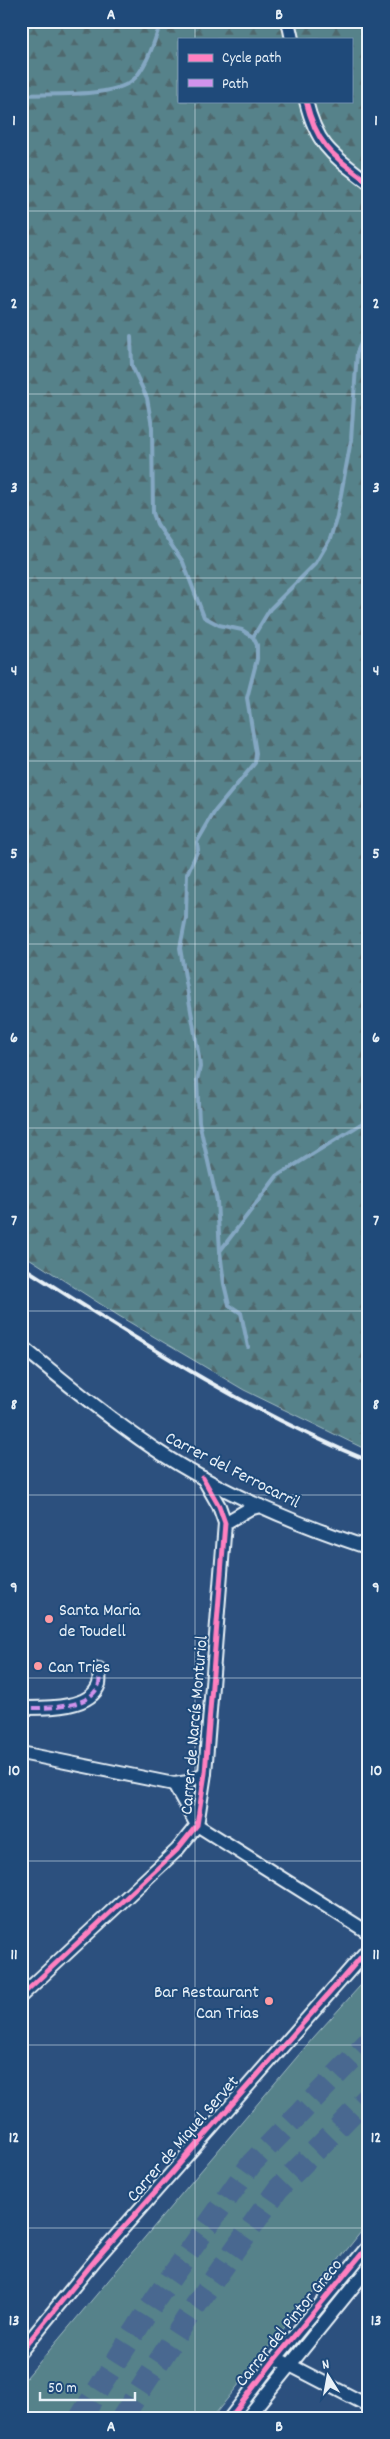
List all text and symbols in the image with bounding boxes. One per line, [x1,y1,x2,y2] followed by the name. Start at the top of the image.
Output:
[107,4,116,27] text: A
[275,4,283,27] text: B
[178,38,352,102] legend
[222,48,282,70] text: Cycle path
[222,74,248,96] text: Path
[12,110,16,133] text: 1
[374,110,378,133] text: 1
[11,293,18,316] text: 2
[373,293,380,316] text: 2
[10,477,18,500] text: 3
[372,477,380,500] text: 3
[11,660,17,683] text: 4
[373,660,379,683] text: 4
[10,843,18,866] text: 5
[372,843,380,866] text: 5
[10,1027,18,1050] text: 6
[372,1027,380,1050] text: 6
[11,1210,17,1233] text: 7
[373,1210,379,1233] text: 7
[11,1394,18,1417] text: 8
[373,1394,380,1417] text: 8
[160,1426,304,1516] street label: Carrer del Ferrocarril
[10,1577,18,1600] text: 9
[372,1577,380,1600] text: 9
[59,1599,141,1645] place label: Santa Maria de Toudell
[43,1613,55,1625] marker: Santa Maria de Toudell
[175,1634,216,1816] street label: Carrer de Narcís Monturiol
[48,1656,110,1681] place label: Can Tries
[32,1660,44,1672] marker: Can Tries
[8,1760,20,1783] text: 10
[370,1760,382,1783] text: 10
[10,1944,18,1967] text: 11
[372,1944,380,1967] text: 11
[154,1981,259,2027] place label: Bar Restaurant Can Trias
[263,1995,275,2007] marker: Bar Restaurant Can Trias
[122,2071,246,2208] street label: Carrer de Miquel Servet
[9,2127,19,2150] text: 12
[371,2127,381,2150] text: 12
[230,2254,349,2393] street label: Carrer del Pintor Greco
[9,2310,19,2333] text: 13
[371,2310,381,2333] text: 13
[302,2352,352,2402] north arrow
[321,2355,331,2376] text: N
[40,2369,135,2401] scale bar
[48,2378,77,2400] text: 50 m
[107,2416,116,2439] text: A
[275,2416,283,2439] text: B

